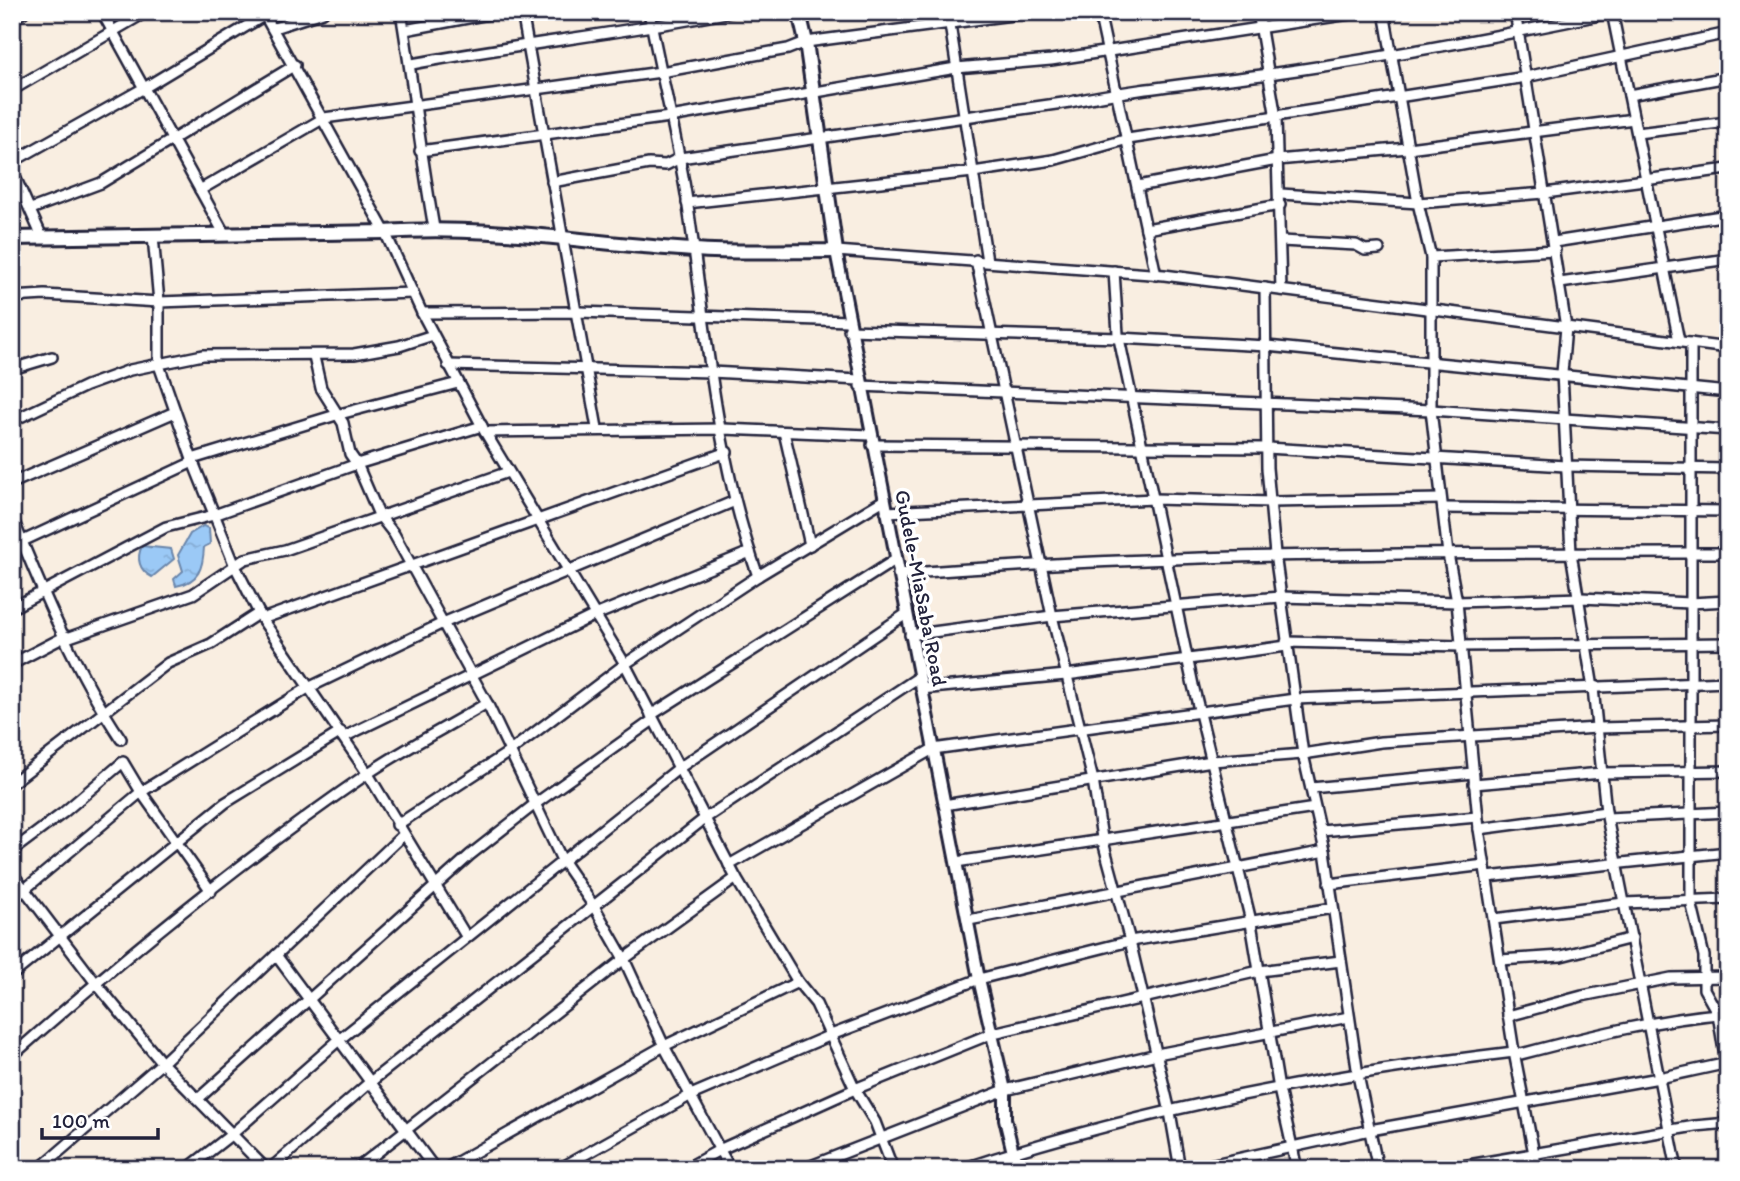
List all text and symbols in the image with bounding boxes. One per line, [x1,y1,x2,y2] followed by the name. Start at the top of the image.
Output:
[890,488,953,688] street label: Gudele-MiaSaba Road
[42,1097,158,1141] scale bar
[52,1108,110,1133] text: 100 m

